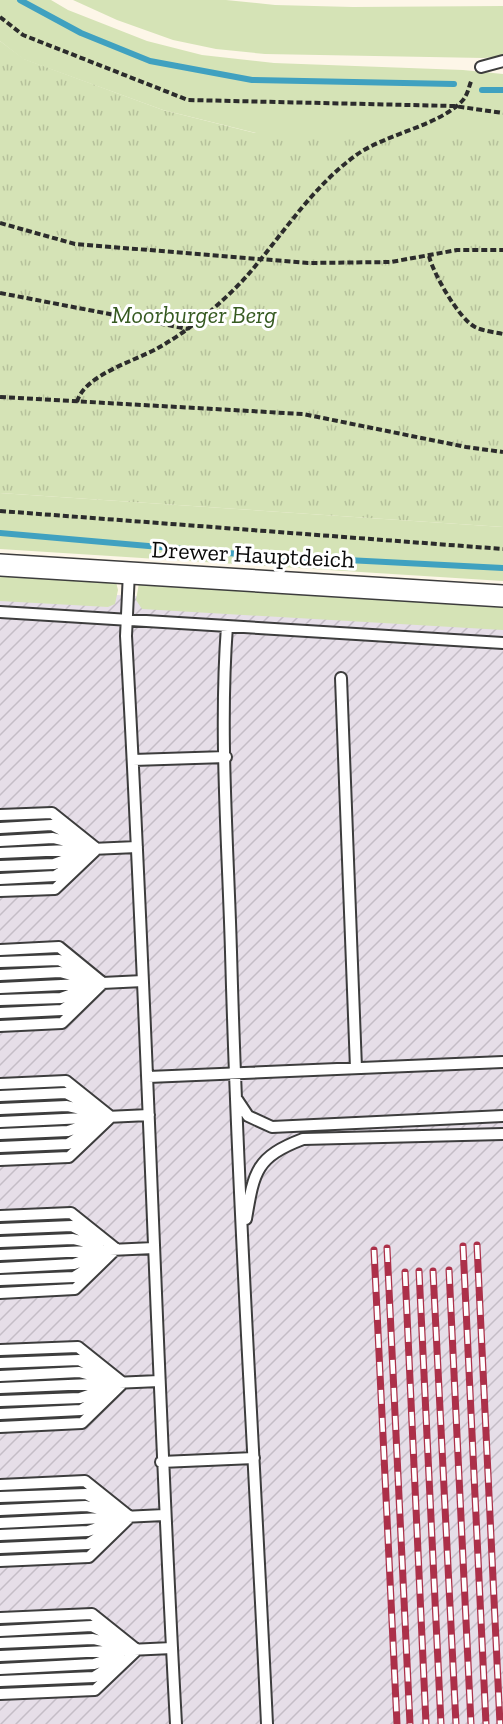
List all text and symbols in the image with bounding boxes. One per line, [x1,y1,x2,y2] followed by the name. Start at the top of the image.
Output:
[111,300,277,329] park label: Moorburger Berg
[151,534,356,574] street label: Drewer Hauptdeich

